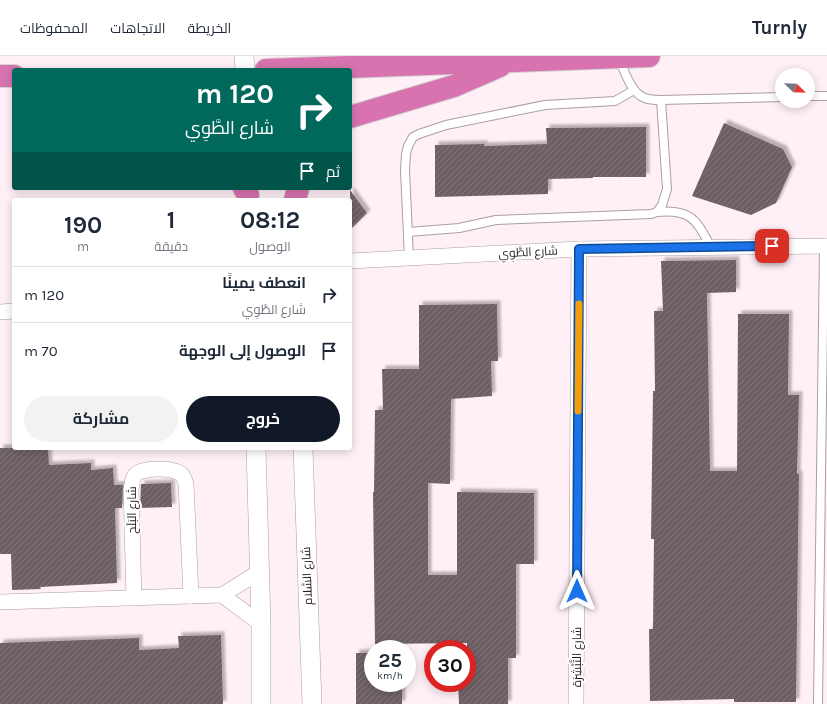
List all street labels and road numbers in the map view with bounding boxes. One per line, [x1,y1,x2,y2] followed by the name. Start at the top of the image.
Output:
[498,243,558,264] street label: شارع الطَّوِي
[125,486,140,534] street label: شارع البَلَح
[299,546,316,605] street label: شارع السَّلام
[569,627,585,687] street label: شارع التَّبْشِرَة

